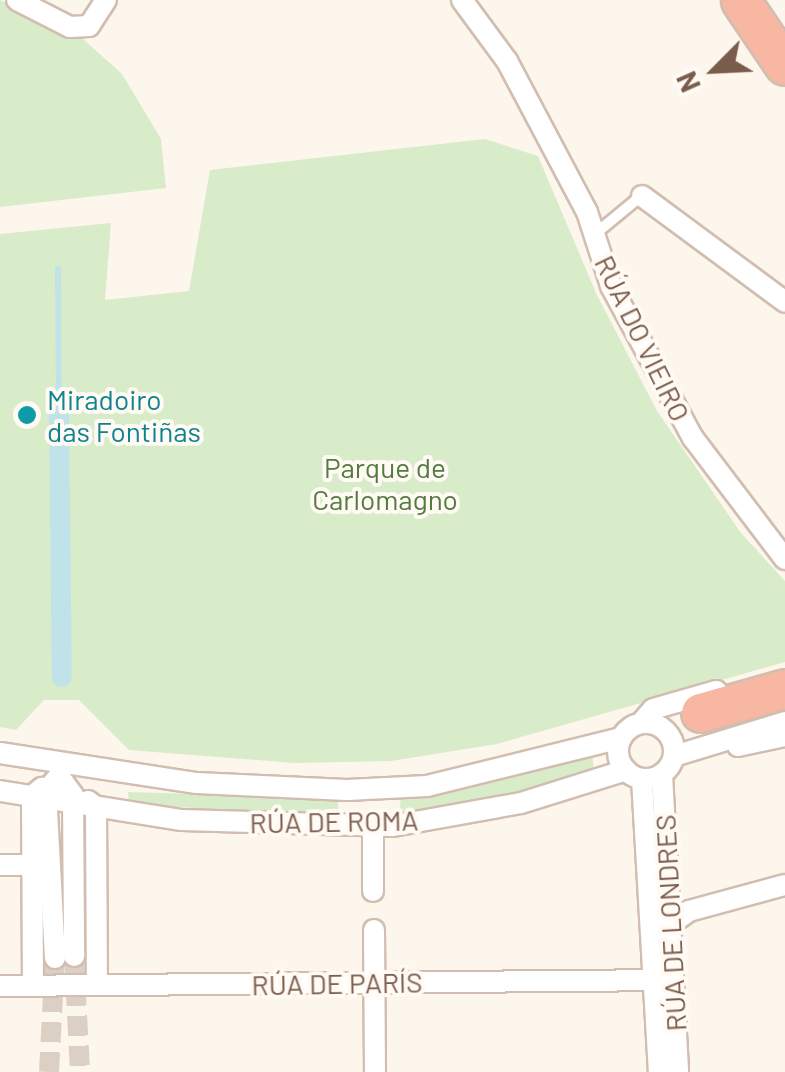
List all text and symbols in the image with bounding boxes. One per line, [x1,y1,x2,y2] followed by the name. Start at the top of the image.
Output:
[665,20,765,120] north arrow
[668,67,707,98] text: N
[588,250,698,426] street label: RÚA DO VIEIRO
[47,382,201,448] place label: Miradoiro das Fontiñas
[16,404,38,426] marker: Miradoiro das Fontiñas
[312,450,458,516] park label: Parque de Carlomagno
[249,803,419,839] street label: RÚA DE ROMA
[648,814,692,1032] street label: RÚA DE LONDRES
[251,965,423,1001] street label: RÚA DE PARÍS

